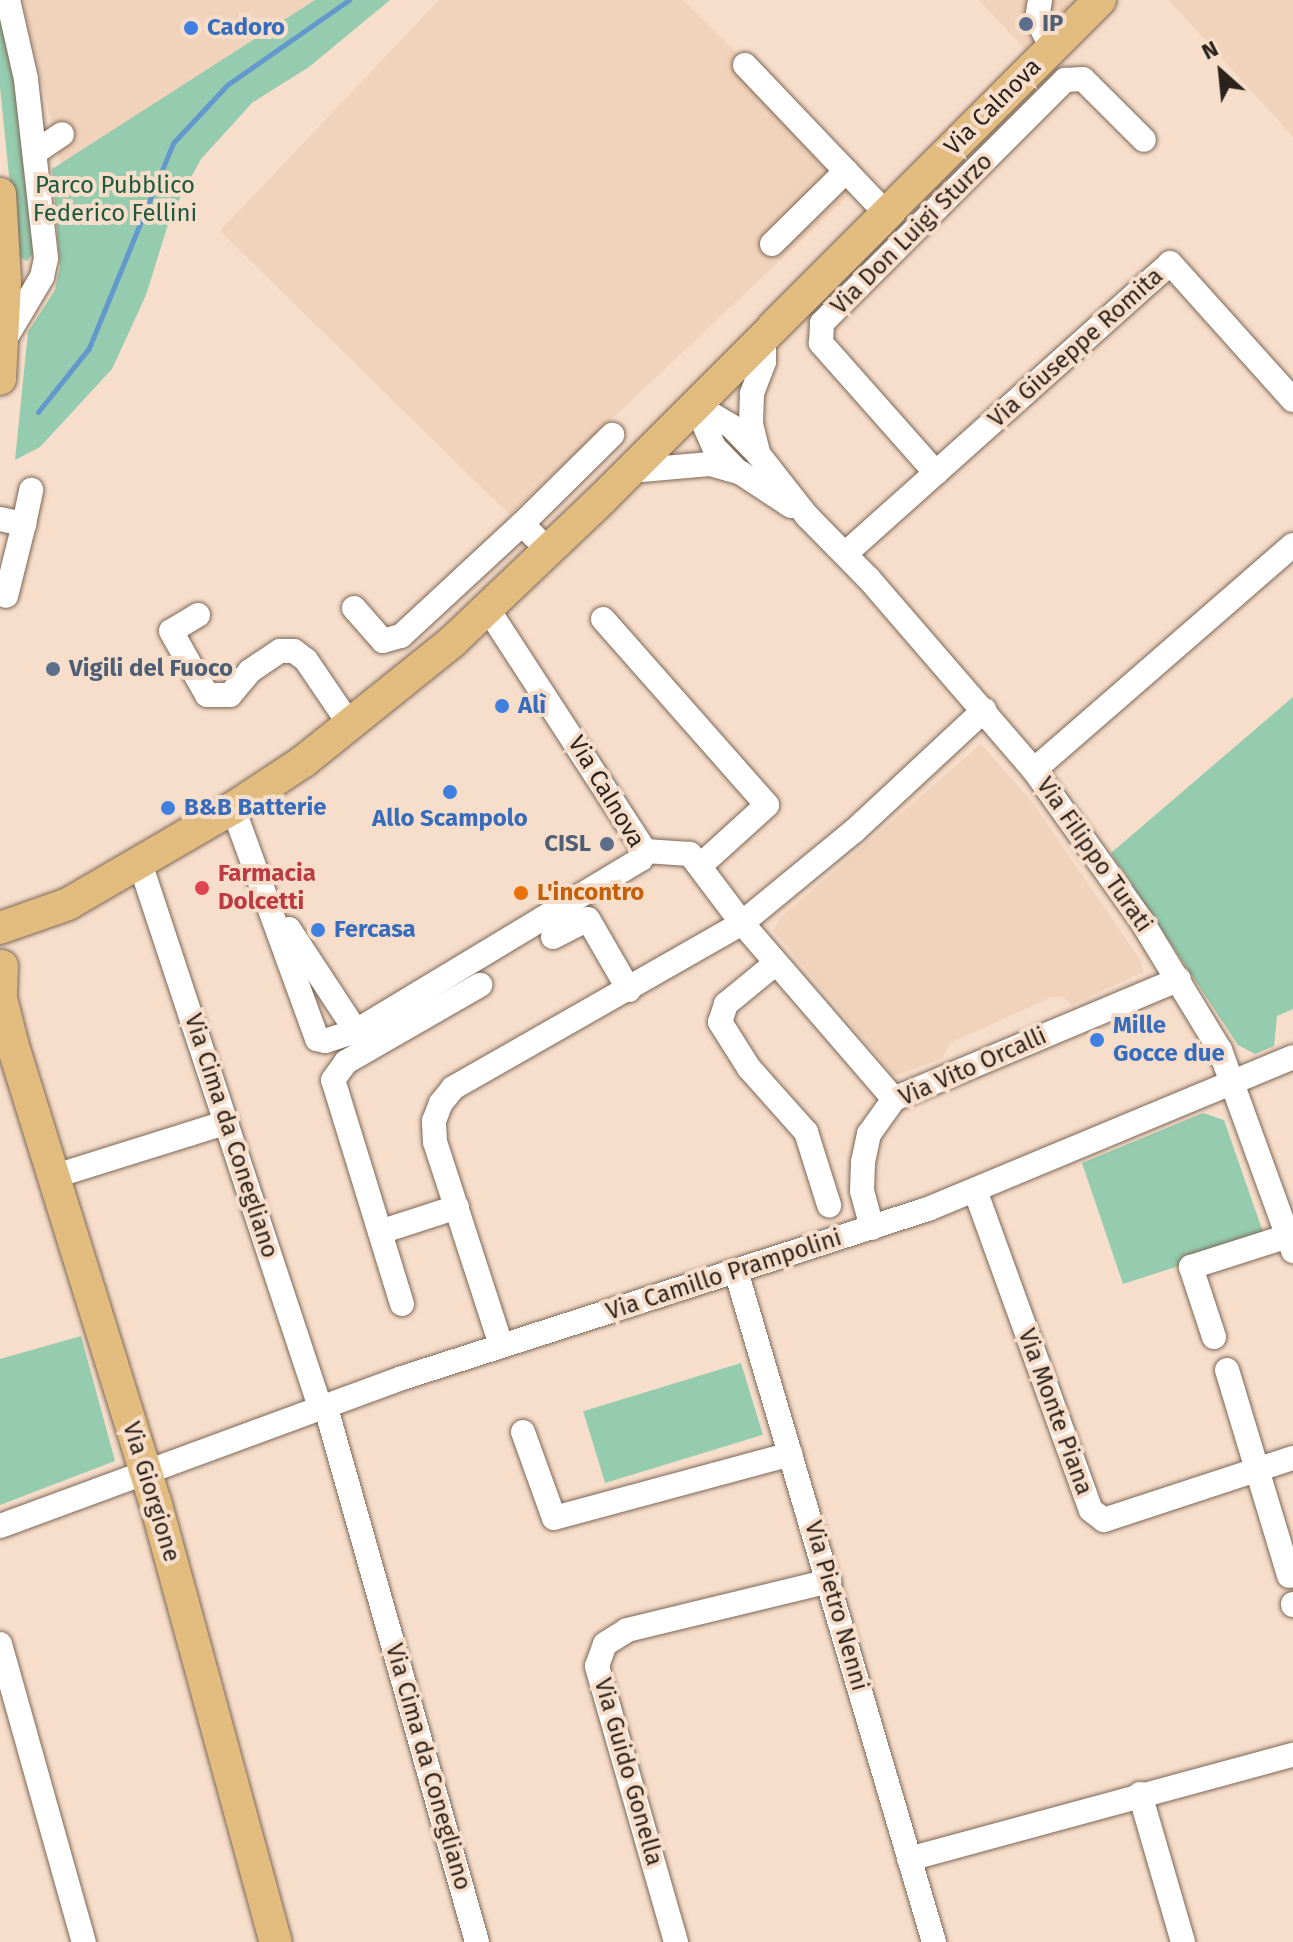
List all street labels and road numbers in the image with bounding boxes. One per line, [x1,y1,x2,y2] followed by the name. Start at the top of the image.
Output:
[939,53,1047,161] street label: Via Calnova
[825,147,999,321] street label: Via Don Luigi Sturzo
[983,262,1169,434] street label: Via Giuseppe Romita
[561,731,651,853] street label: Via Calnova
[1030,772,1158,938] street label: Via Filippo Turati
[178,1010,284,1262] street label: Via Cima da Conegliano
[895,1022,1051,1112] street label: Via Vito Orcalli
[603,1223,845,1327] street label: Via Camillo Prampolini
[1012,1325,1098,1499] street label: Via Monte Piana
[116,1419,186,1565] street label: Via Giorgione
[798,1518,874,1694] street label: Via Pietro Nenni
[379,1640,477,1894] street label: Via Cima da Conegliano
[587,1675,669,1869] street label: Via Guido Gonella

